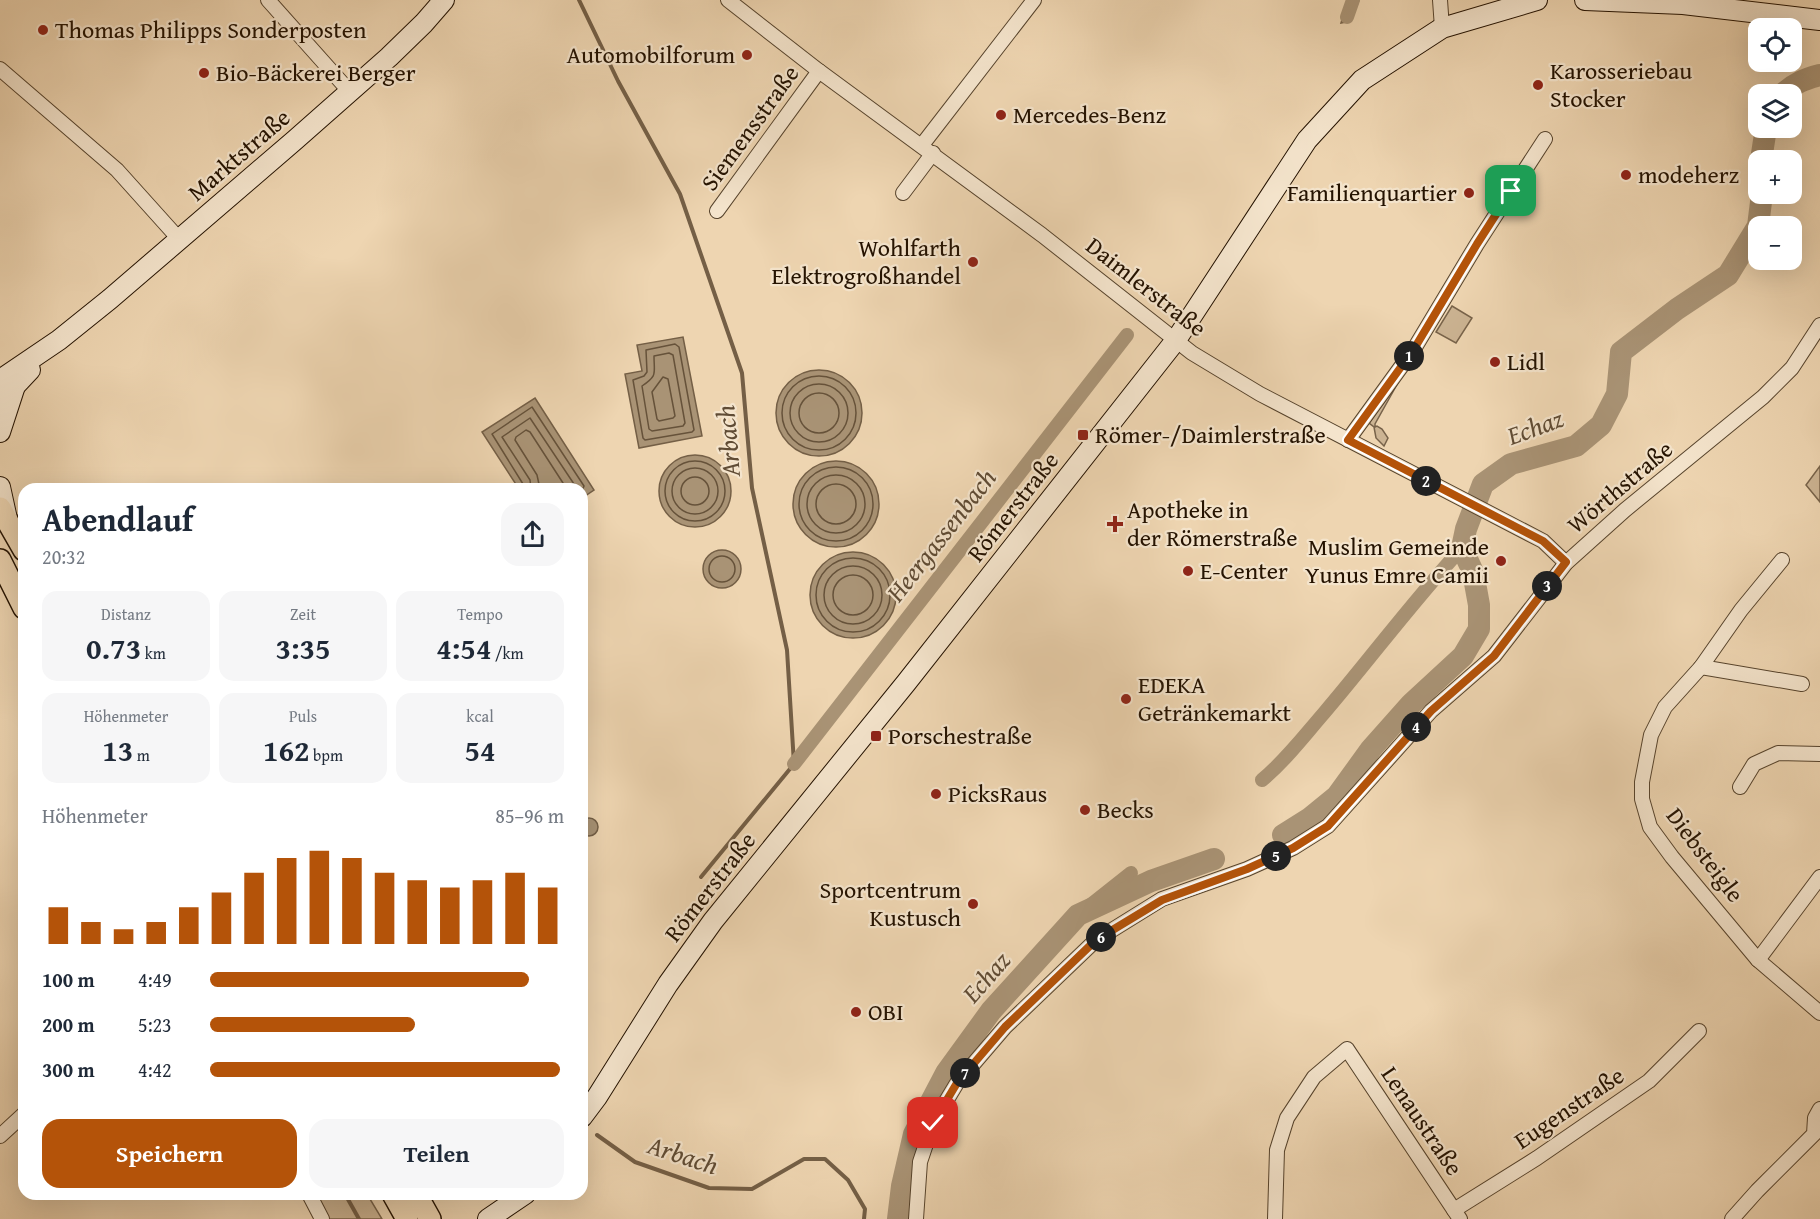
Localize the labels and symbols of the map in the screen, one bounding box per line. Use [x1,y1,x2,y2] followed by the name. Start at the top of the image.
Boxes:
[55,12,367,47] place label: Thomas Philipps Sonderposten
[36,23,50,37] marker: Thomas Philipps Sonderposten
[567,37,735,72] place label: Automobilforum
[740,48,754,62] marker: Automobilforum
[1550,53,1692,116] place label: Karosseriebau Stocker
[216,55,416,90] place label: Bio-Bäckerei Berger
[692,58,807,198] street label: Siemensstraße
[197,66,211,80] marker: Bio-Bäckerei Berger
[1531,78,1545,92] marker: Karosseriebau Stocker
[1013,97,1166,132] place label: Mercedes-Benz
[180,100,298,209] street label: Marktstraße
[994,108,1008,122] marker: Mercedes-Benz
[1638,157,1739,192] place label: modeherz
[1485,165,1536,216] pin
[1619,168,1633,182] marker: modeherz
[1287,175,1457,210] place label: Familienquartier
[1462,186,1476,200] marker: Familienquartier
[1079,228,1214,345] street label: Daimlerstraße
[772,230,962,293] place label: Wohlfarth Elektrogroßhandel
[966,255,980,269] marker: Wohlfarth Elektrogroßhandel
[1394,341,1424,371] pin: 1
[1507,344,1545,379] place label: Lidl
[1488,355,1502,369] marker: Lidl
[1500,398,1569,455] water label: Echaz
[705,403,750,480] water label: Arbach
[1095,417,1326,452] place label: Römer-/Daimlerstraße
[1076,428,1090,442] marker: Römer-/Daimlerstraße
[1559,432,1680,541] street label: Wörthstraße
[958,444,1067,569] street label: Römerstraße
[875,460,1005,610] water label: Heergassenbach
[1411,466,1441,496] pin: 2
[1127,492,1297,555] place label: Apotheke in der Römerstraße
[1108,517,1122,531] marker: Apotheke in der Römerstraße
[1305,529,1489,592] place label: Muslim Gemeinde Yunus Emre Camii
[1200,553,1288,588] place label: E-Center
[1494,554,1508,568] marker: Muslim Gemeinde Yunus Emre Camii
[1181,564,1195,578] marker: E-Center
[1532,571,1562,601] pin: 3
[1138,667,1292,730] place label: EDEKA Getränkemarkt
[1119,692,1133,706] marker: EDEKA Getränkemarkt
[1401,712,1431,742] pin: 4
[888,718,1032,753] place label: Porschestraße
[869,729,883,743] marker: Porschestraße
[948,776,1047,811] place label: PicksRaus
[929,787,943,801] marker: PicksRaus
[1097,792,1154,827] place label: Becks
[1658,800,1753,910] street label: Diebsteigle
[1078,803,1092,817] marker: Becks
[655,824,764,949] street label: Römerstraße
[1261,841,1291,871] pin: 5
[819,872,962,935] place label: Sportcentrum Kustusch
[966,897,980,911] marker: Sportcentrum Kustusch
[1086,922,1116,952] pin: 6
[951,942,1019,1012] water label: Echaz
[868,994,904,1029] place label: OBI
[849,1005,863,1019] marker: OBI
[950,1058,980,1088] pin: 7
[1507,1058,1631,1157] street label: Eugenstraße
[1373,1059,1472,1182] street label: Lenaustraße
[907,1097,958,1148] pin
[642,1125,723,1184] water label: Arbach

